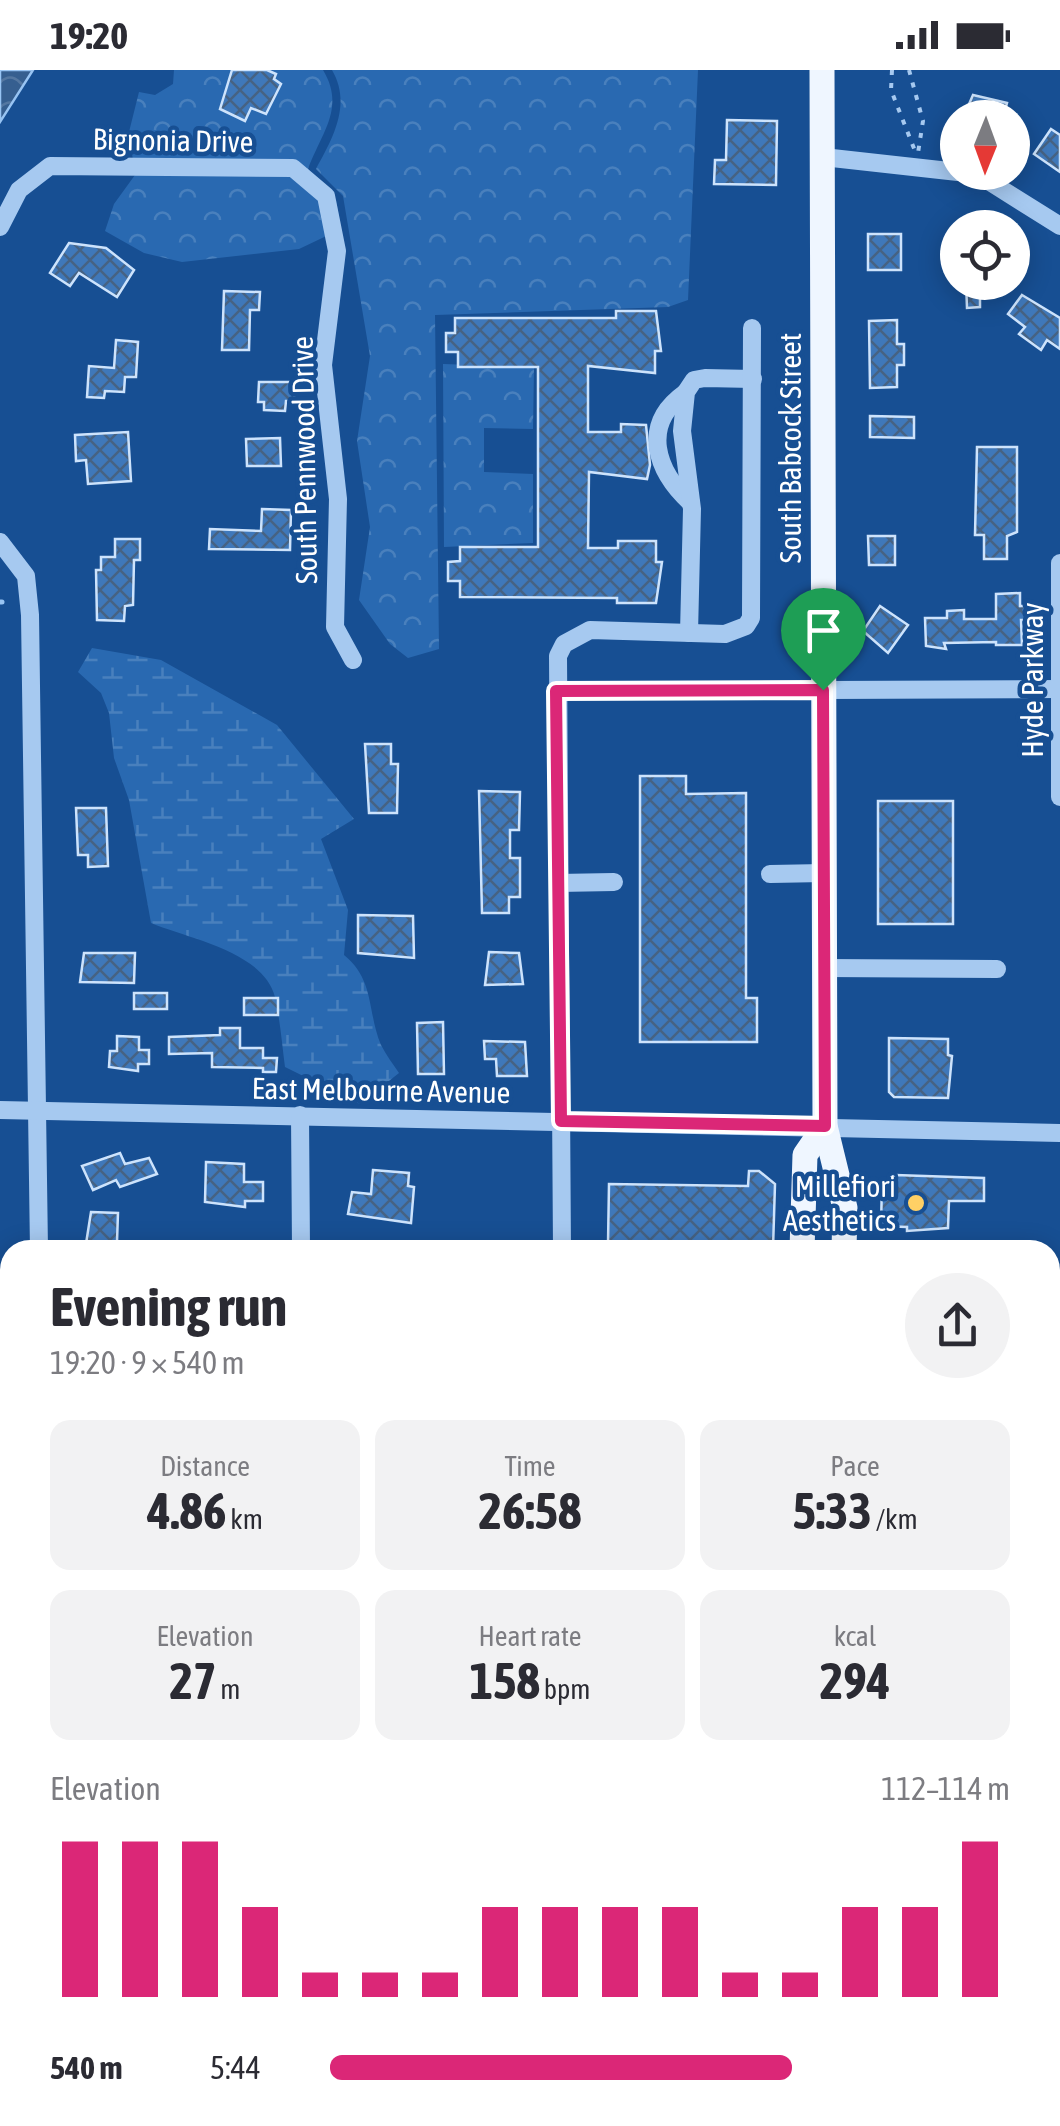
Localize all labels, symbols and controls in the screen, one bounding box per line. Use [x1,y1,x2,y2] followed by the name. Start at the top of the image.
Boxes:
[50,14,128,57] text: 19:20
[940,100,1030,190] north arrow
[940,100,1030,300] map controls
[93,122,253,158] street label: Bignonia Drive
[940,210,1030,300] button: locate
[773,333,807,563] street label: South Babcock Street
[285,336,323,584] street label: South Pennwood Drive
[781,588,866,691] pin
[1015,602,1049,758] street label: Hyde Parkway
[796,603,851,658] icon: arrive
[251,1071,511,1109] street label: East Melbourne Avenue
[783,1169,896,1237] place label: Millefiori Aesthetics
[905,1192,927,1214] marker: Millefiori Aesthetics
[905,1273,1010,1378] button: share
[50,1275,287,1338] text: Evening run
[50,1344,244,1381] text: 19:20 · 9 × 540 m
[160,1450,250,1482] text: Distance
[504,1450,556,1482] text: Time
[830,1450,880,1482] text: Pace
[147,1482,227,1540] text: 4.86
[479,1482,581,1540] text: 26:58
[792,1482,872,1540] text: 5:33
[227,1503,263,1535] text: km
[872,1503,918,1535] text: /km
[156,1620,254,1652] text: Elevation
[478,1620,582,1652] text: Heart rate
[834,1620,876,1652] text: kcal
[170,1652,217,1710] text: 27
[469,1652,540,1710] text: 158
[820,1652,890,1710] text: 294
[217,1673,241,1705] text: m
[540,1673,591,1705] text: bpm
[50,1770,161,1807] text: Elevation
[881,1770,1010,1807] text: 112–114 m
[50,2049,123,2086] text: 540 m
[210,2049,261,2086] text: 5:44

